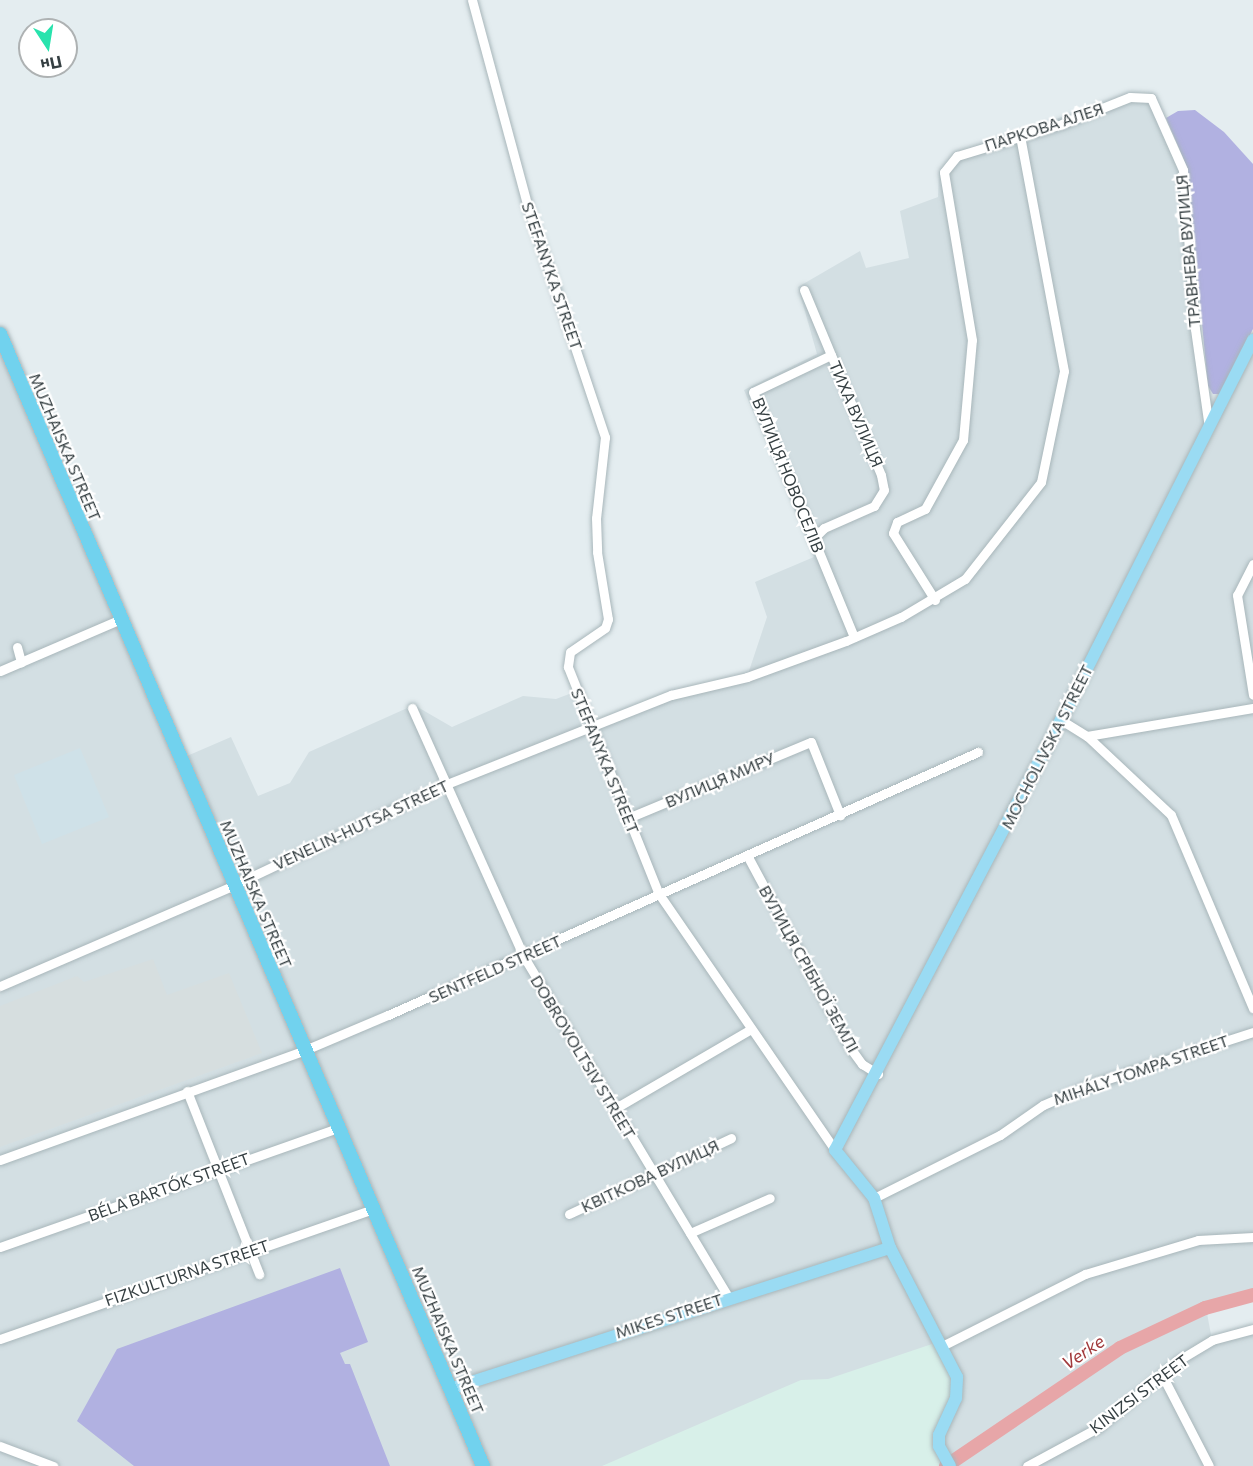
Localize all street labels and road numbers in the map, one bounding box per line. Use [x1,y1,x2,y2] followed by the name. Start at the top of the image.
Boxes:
[982,99,1106,155] street label: ПАРКОВА АЛЕЯ
[1172,174,1204,328] street label: ТРАВНЕВА ВУЛИЦЯ
[518,199,586,353] street label: STEFANYKA STREET
[825,358,887,470] street label: ТИХА ВУЛИЦЯ
[25,370,105,524] street label: MUZHAISKA STREET
[748,395,828,555] street label: ВУЛИЦЯ НОВОСЕЛІВ
[997,662,1097,832] street label: MOCHOLIVSKA STREET
[567,685,643,837] street label: STEFANYKA STREET
[662,748,778,812] street label: ВУЛИЦЯ МИРУ
[270,776,452,874] street label: VENELIN-HUTSA STREET
[216,817,296,971] street label: MUZHAISKA STREET
[755,882,863,1056] street label: ВУЛИЦЯ СРІБНОЇ ЗЕМЛІ
[426,931,564,1007] street label: SENTFELD STREET
[527,972,639,1142] street label: DOBROVOLTSIV STREET
[1051,1031,1231,1109] street label: MIHÁLY TOMPA STREET
[578,1136,722,1216] street label: КВІТКОВА ВУЛИЦЯ
[85,1149,253,1225] street label: BÉLA BARTÓK STREET
[102,1236,272,1310] street label: FIZKULTURNA STREET
[408,1263,488,1417] street label: MUZHAISKA STREET
[613,1290,725,1342] street label: MIKES STREET
[1086,1351,1192,1437] street label: KINIZSI STREET

